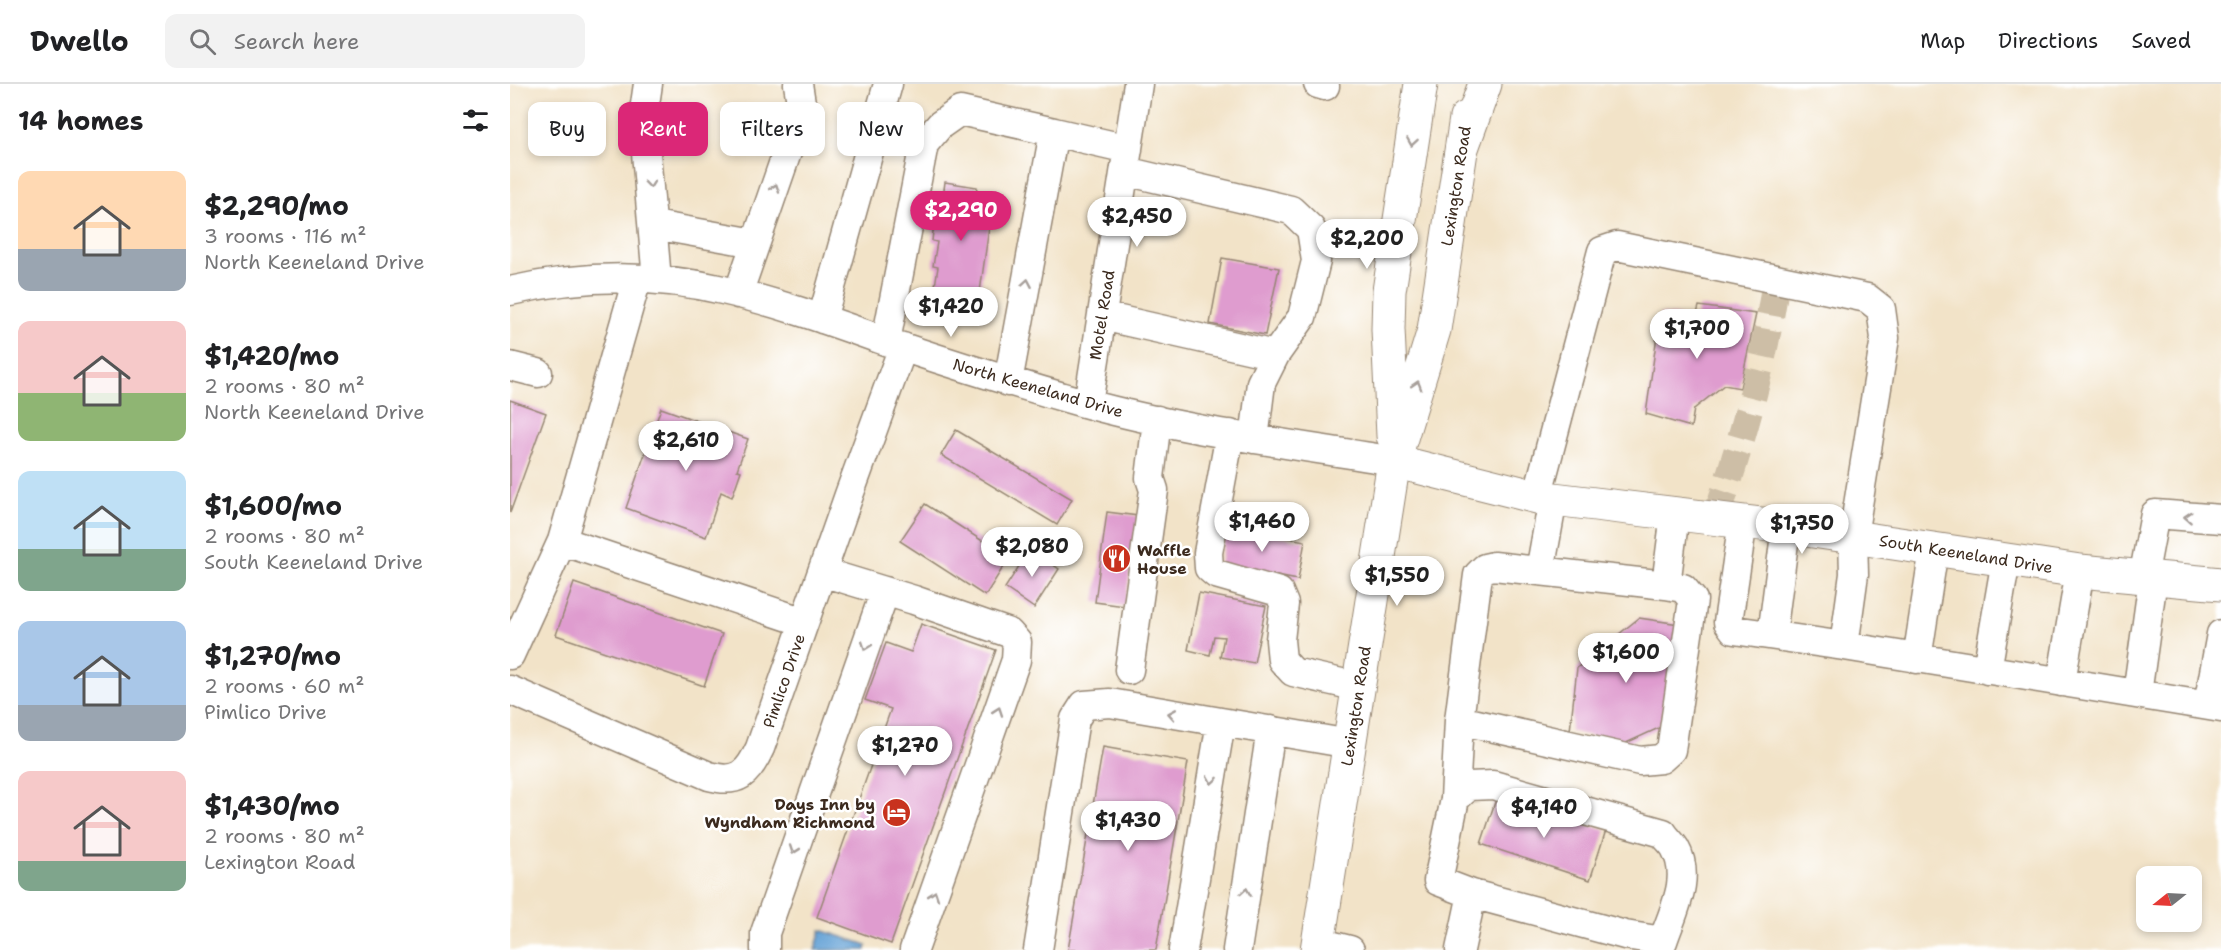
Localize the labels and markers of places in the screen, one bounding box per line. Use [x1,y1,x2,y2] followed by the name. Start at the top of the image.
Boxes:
[912,191,1010,242] pin: $2,290
[1088,197,1186,248] pin: $2,450
[1318,219,1416,270] pin: $2,200
[902,287,1000,338] pin: $1,420
[1648,309,1746,360] pin: $1,700
[637,421,735,472] pin: $2,610
[1213,502,1311,553] pin: $1,460
[1753,504,1851,555] pin: $1,750
[983,527,1081,578] pin: $2,080
[1137,540,1192,579] place label: Waffle House
[1100,543,1132,575] restaurant icon: Waffle House
[1348,556,1446,607] pin: $1,550
[1577,633,1675,684] pin: $1,600
[856,726,954,777] pin: $1,270
[1495,788,1593,839] pin: $4,140
[704,794,875,833] place label: Days Inn by Wyndham Richmond
[880,797,912,829] hotel icon: Days Inn by Wyndham Richmond
[1079,801,1177,852] pin: $1,430

